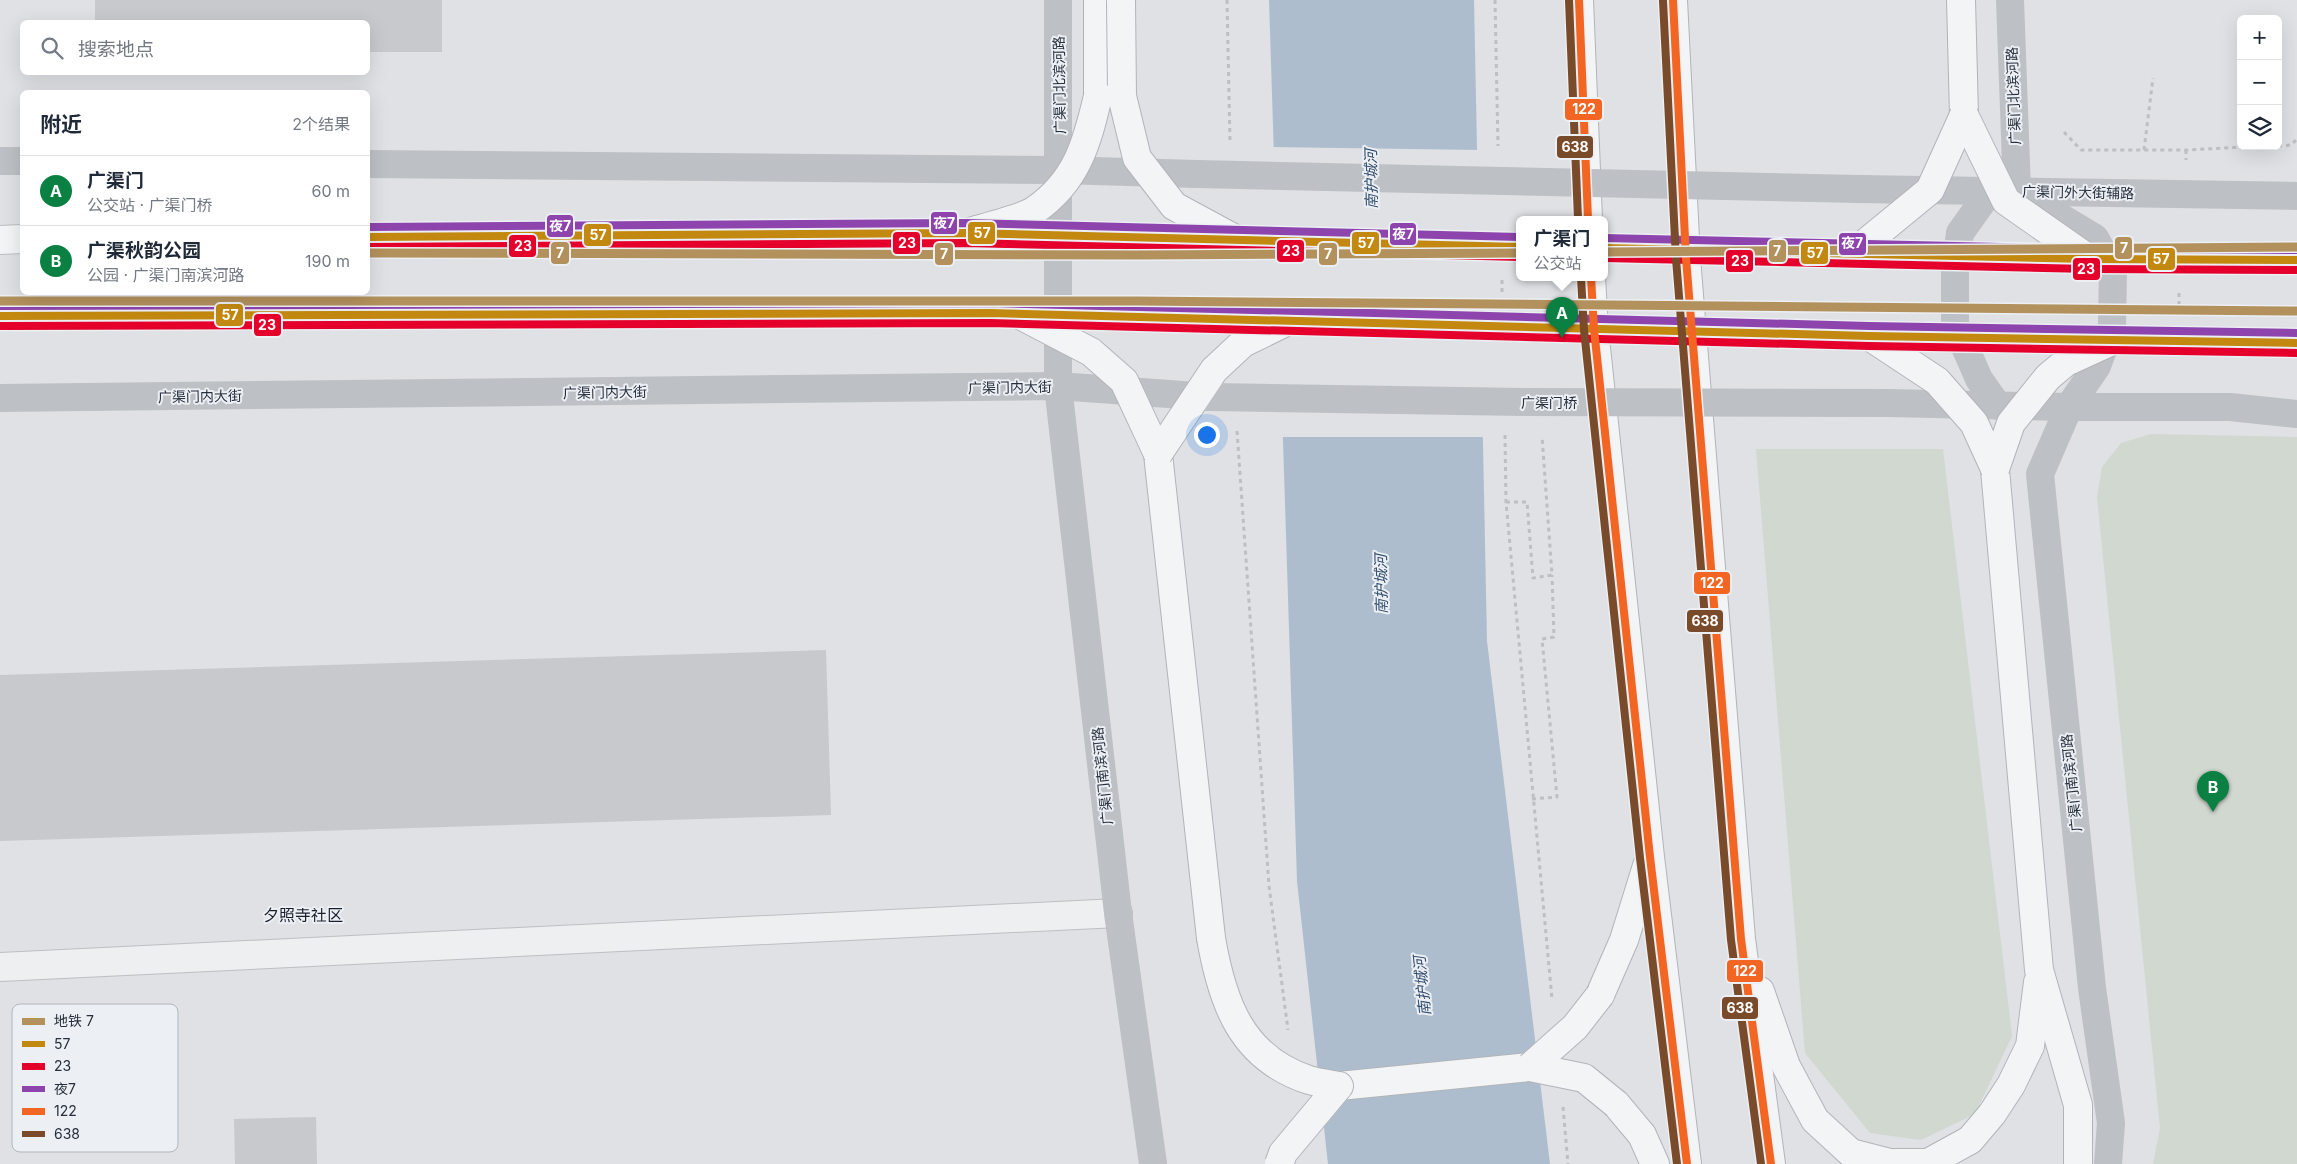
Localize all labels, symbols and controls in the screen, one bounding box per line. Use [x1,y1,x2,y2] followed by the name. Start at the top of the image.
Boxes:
[2237,15,2282,150] map controls
[2237,15,2282,60] button: +
[20,20,370,75] search box
[38,34,66,62] icon: search
[1050,36,1068,134] street label: 广渠门北滨河路
[78,38,154,61] text: 搜索地点
[2003,47,2023,145] street label: 广渠门北滨河路
[2237,60,2282,105] button: −
[1564,98,1603,121] line badge: 122
[1572,100,1596,117] text: 122
[2237,105,2282,150] button: layers
[40,112,82,137] text: 附近
[292,114,350,134] text: 2个结果
[1556,135,1594,159] line badge: 638
[1561,138,1589,155] text: 638
[1361,146,1381,209] water label: 南护城河
[87,169,144,192] text: 广渠门
[50,181,62,201] text: A
[311,181,350,201] text: 60 m
[2022,183,2134,201] street label: 广渠门外大街辅路
[87,195,213,215] text: 公交站 · 广渠门桥
[930,211,958,235] line badge: 夜7
[546,214,574,238] line badge: 夜7
[933,214,955,231] text: 夜7
[1516,216,1608,281] popup
[549,217,571,234] text: 夜7
[967,221,996,245] line badge: 57
[1389,222,1417,246] line badge: 夜7
[583,223,612,247] line badge: 57
[973,224,991,241] text: 57
[1392,225,1414,242] text: 夜7
[589,226,607,243] text: 57
[1533,227,1591,250] text: 广渠门
[892,231,921,255] line badge: 23
[1351,231,1380,255] line badge: 57
[1838,232,1867,256] line badge: 夜7
[508,234,537,258] line badge: 23
[898,234,916,251] text: 23
[1357,234,1375,251] text: 57
[1841,234,1863,251] text: 夜7
[2114,236,2133,260] line badge: 7
[514,237,532,254] text: 23
[87,239,201,262] text: 广渠秋韵公园
[1276,239,1305,263] line badge: 23
[1768,239,1787,263] line badge: 7
[2120,239,2128,256] text: 7
[550,241,570,265] line badge: 7
[1800,241,1829,265] line badge: 57
[934,242,954,266] line badge: 7
[1282,242,1300,259] text: 23
[1318,242,1338,266] line badge: 7
[1773,242,1781,259] text: 7
[556,244,564,261] text: 7
[1806,244,1824,261] text: 57
[940,245,948,262] text: 7
[1324,245,1332,262] text: 7
[2147,247,2176,271] line badge: 57
[1725,249,1754,273] line badge: 23
[2152,250,2170,267] text: 57
[51,251,61,271] text: B
[305,251,350,271] text: 190 m
[1731,252,1749,269] text: 23
[1533,253,1582,273] text: 公交站
[2072,257,2101,281] line badge: 23
[2077,260,2095,277] text: 23
[87,265,245,285] text: 公园 · 广渠门南滨河路
[1546,297,1578,338] pin: A
[215,303,244,327] line badge: 57
[221,306,239,323] text: 57
[253,313,282,337] line badge: 23
[258,316,276,333] text: 23
[968,378,1052,396] street label: 广渠门内大街
[563,383,647,401] street label: 广渠门内大街
[158,387,242,405] street label: 广渠门内大街
[1521,394,1577,411] street label: 广渠门桥
[1194,422,1220,448] your location
[1371,551,1391,614] water label: 南护城河
[1693,571,1731,595] line badge: 122
[1700,574,1724,591] text: 122
[1686,609,1724,633] line badge: 638
[1691,612,1719,629] text: 638
[1088,726,1116,826] street label: 广渠门南滨河路
[2057,733,2085,833] street label: 广渠门南滨河路
[2197,771,2229,812] pin: B
[263,905,343,925] district label: 夕照寺社区
[1409,952,1435,1017] water label: 南护城河
[1726,959,1764,983] line badge: 122
[1733,962,1757,979] text: 122
[1721,996,1759,1020] line badge: 638
[1726,999,1754,1016] text: 638
[12,1004,178,1152] legend
[54,1012,94,1029] text: 地铁 7
[54,1035,71,1052] text: 57
[54,1057,71,1074] text: 23
[54,1080,76,1097] text: 夜7
[54,1102,77,1119] text: 122
[54,1125,80,1142] text: 638

